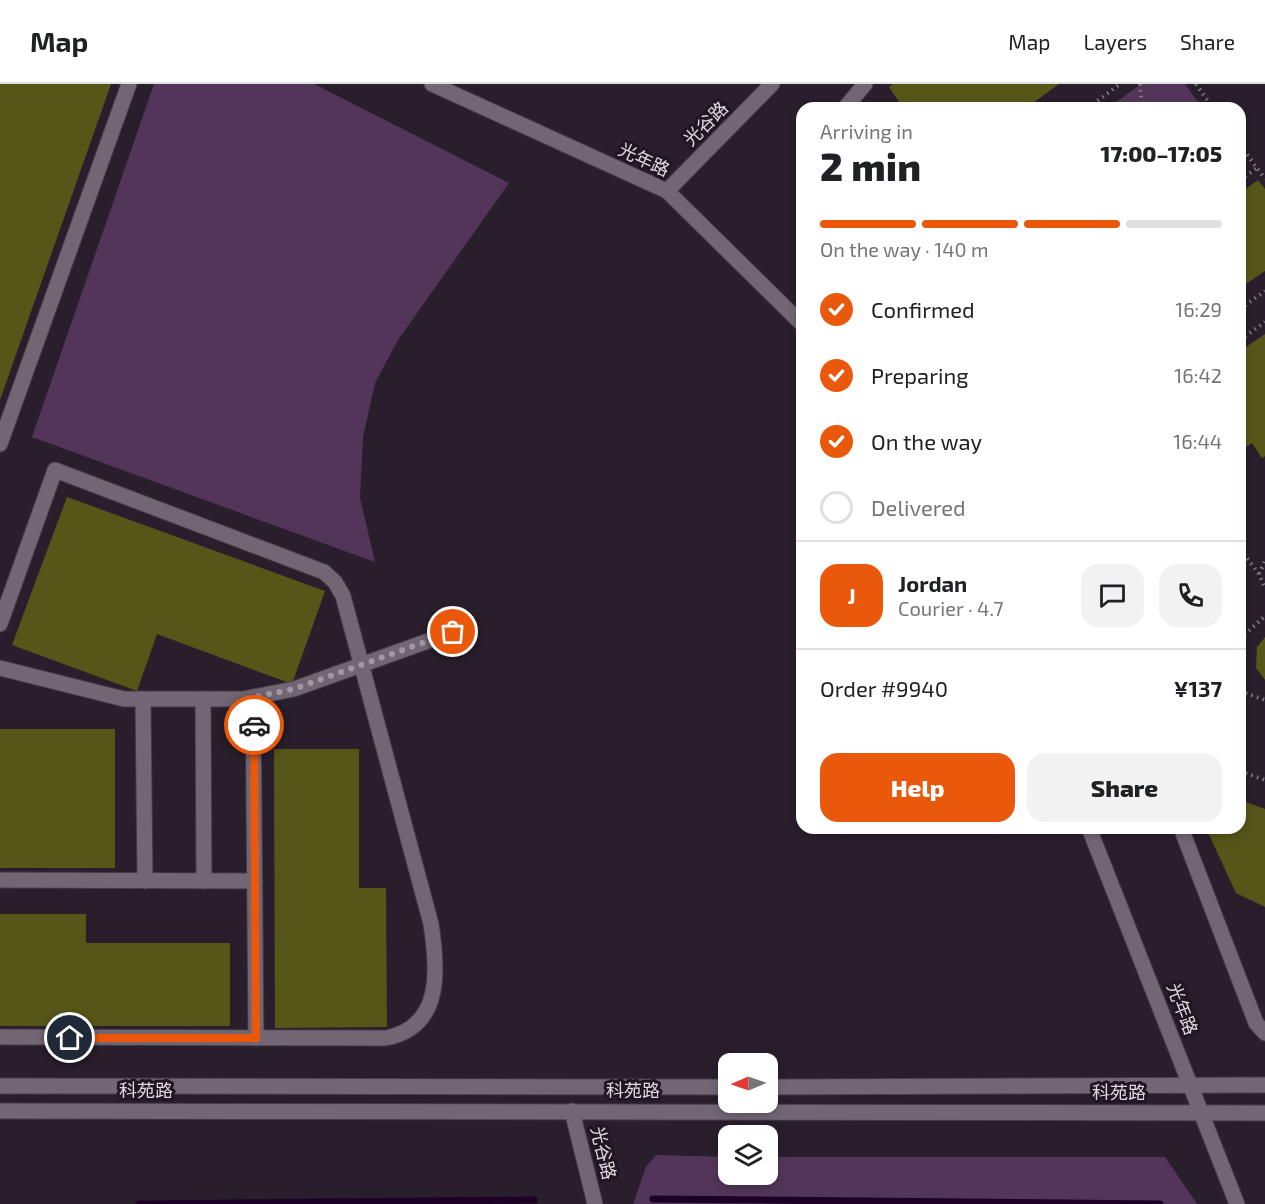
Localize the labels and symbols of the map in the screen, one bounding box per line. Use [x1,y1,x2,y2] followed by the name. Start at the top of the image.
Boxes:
[678,96,732,150] street label: 光谷路
[615,138,674,180] street label: 光年路
[427,606,478,657] pin
[224,695,284,755] courier
[1163,979,1203,1038] street label: 光年路
[44,1012,95,1063] pin
[718,1053,778,1113] north arrow
[119,1079,173,1101] street label: 科苑路
[606,1079,660,1101] street label: 科苑路
[1092,1081,1146,1103] street label: 科苑路
[587,1124,621,1182] street label: 光谷路

